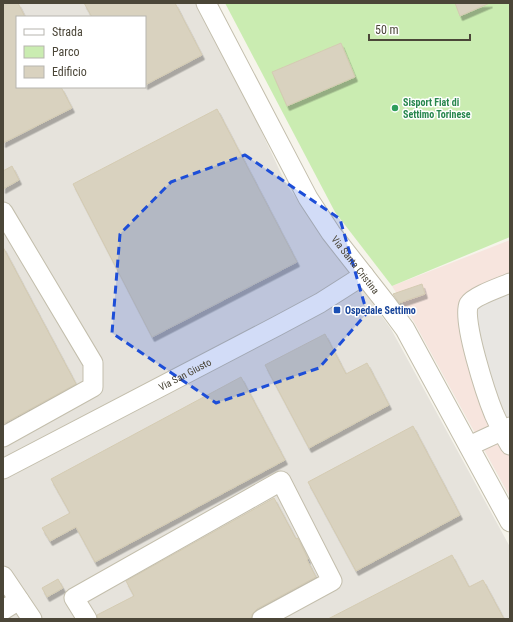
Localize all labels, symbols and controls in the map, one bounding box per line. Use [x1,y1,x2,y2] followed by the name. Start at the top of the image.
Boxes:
[16,16,146,88] legend
[369,16,470,42] scale bar
[375,23,399,37] text: 50 m
[52,25,83,39] text: Strada
[52,45,79,59] text: Parco
[52,65,87,79] text: Edificio
[403,97,471,120] place label: Sisport Fiat di Settimo Torinese
[390,103,400,113] marker: Sisport Fiat di Settimo Torinese
[330,233,382,296] street label: Via Santa Cristina
[332,305,342,315] marker: Ospedale Settimo
[345,305,416,316] place label: Ospedale Settimo
[157,356,213,392] street label: Via San Giusto

